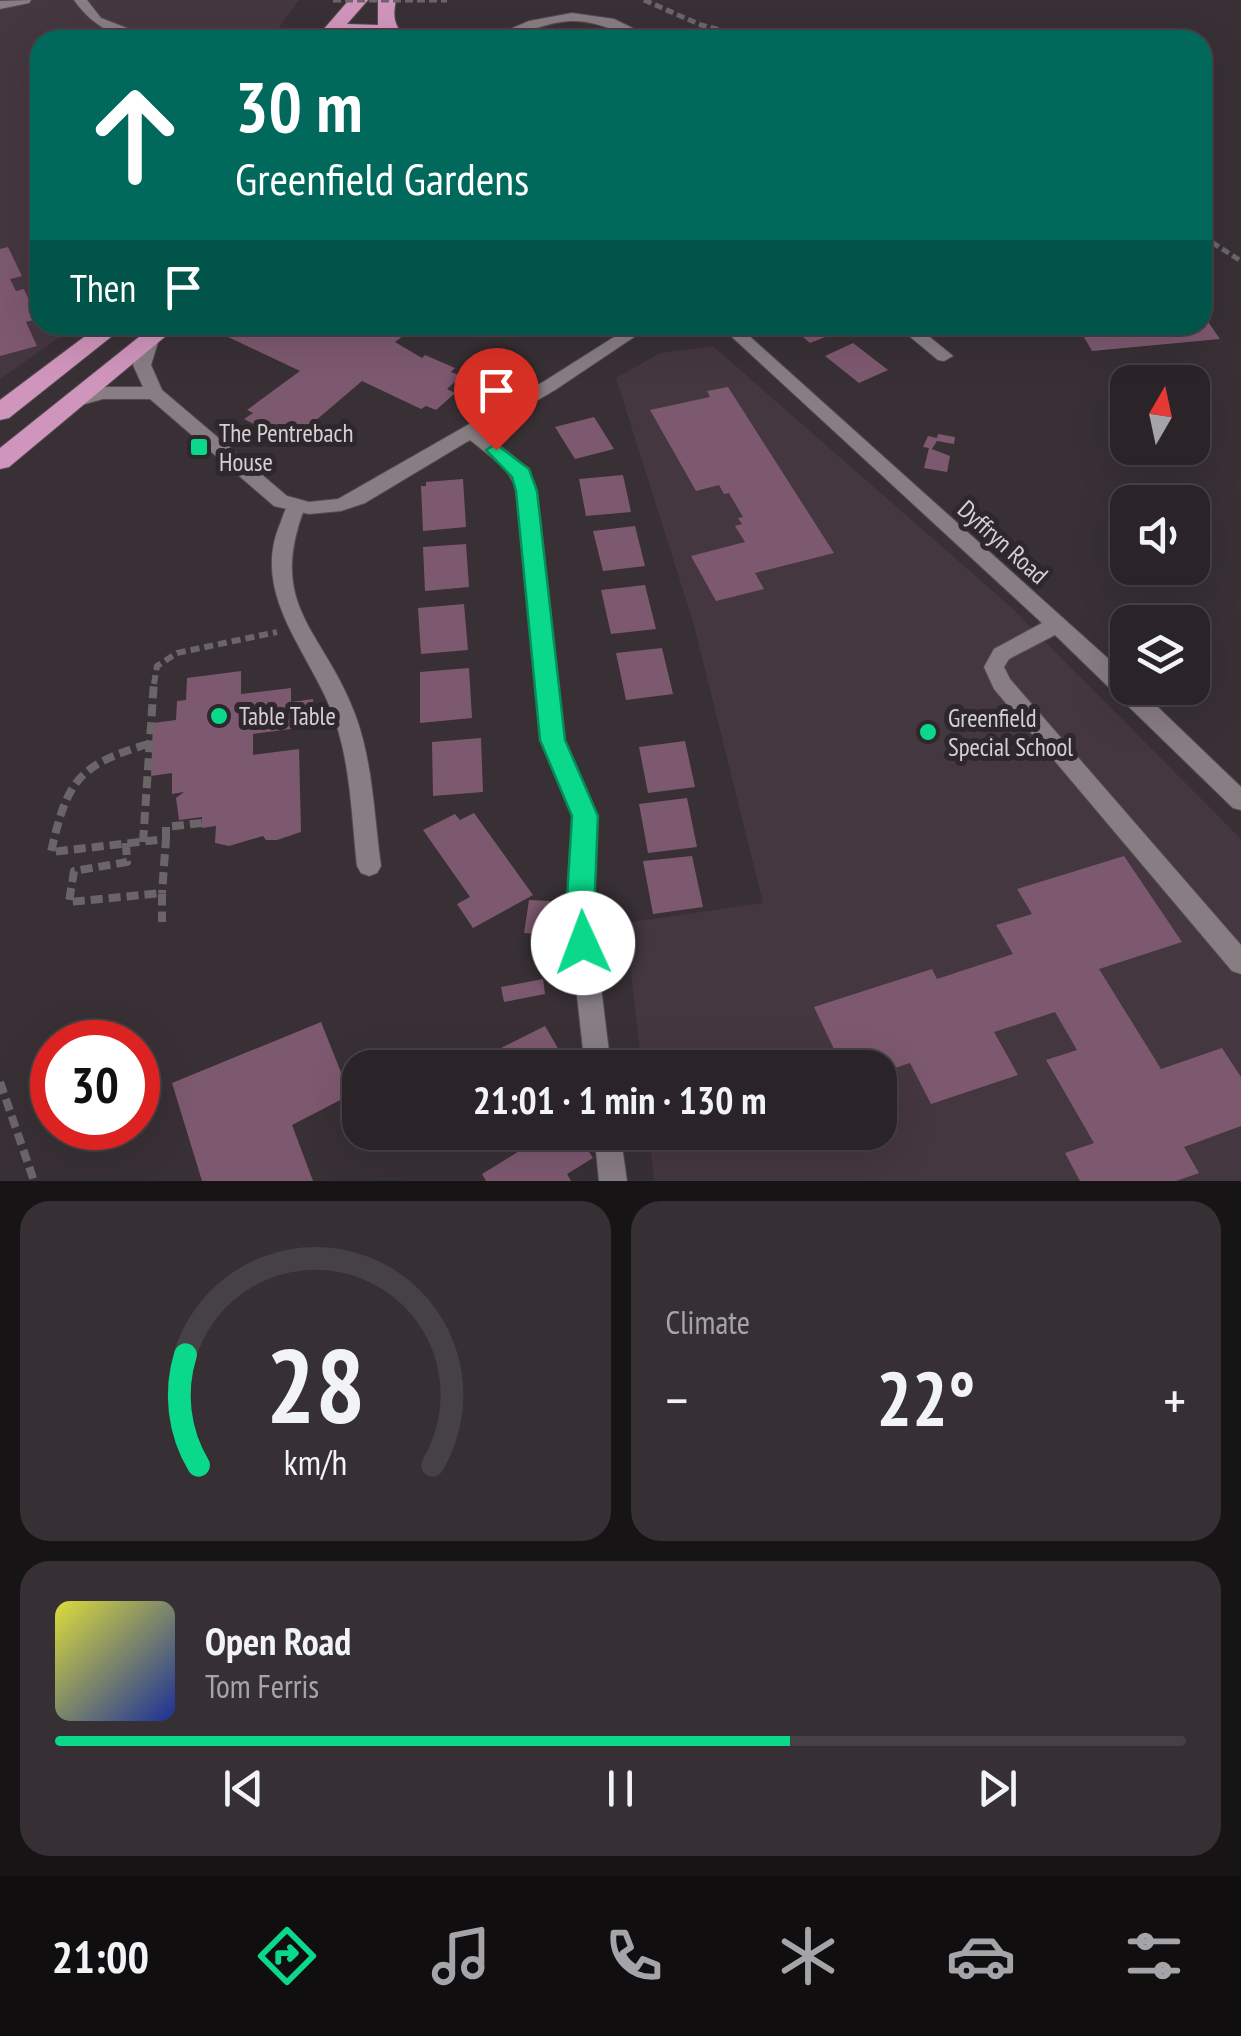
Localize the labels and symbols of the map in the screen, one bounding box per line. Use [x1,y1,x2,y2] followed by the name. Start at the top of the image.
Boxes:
[454,348,539,451] pin
[1110,365,1210,465] north arrow
[219,417,353,478] place label: The Pentrebach House
[188,436,210,458] marker: The Pentrebach House
[951,493,1055,591] street label: Dyffryn Road
[239,700,336,732] place label: Table Table
[948,702,1073,763] place label: Greenfield Special School
[208,705,230,727] marker: Table Table
[917,721,939,743] marker: Greenfield Special School
[531,891,635,995] position arrow
[30,1020,160,1150] speed limit sign: 30

